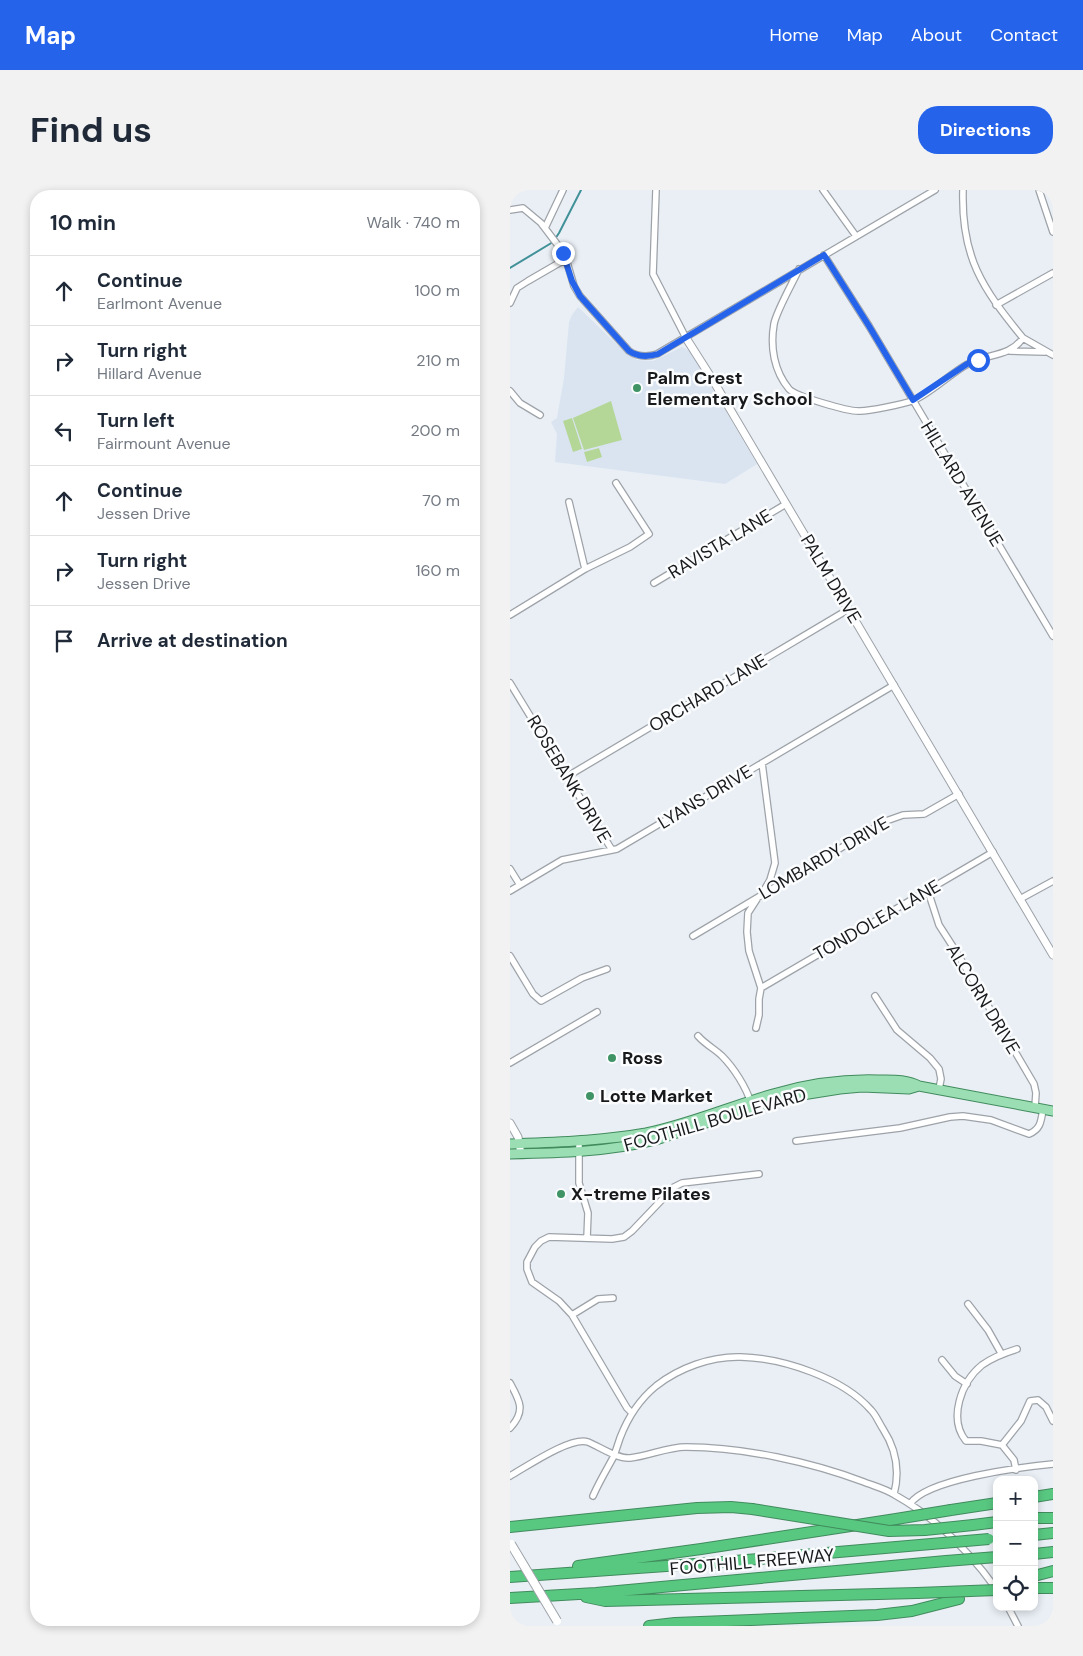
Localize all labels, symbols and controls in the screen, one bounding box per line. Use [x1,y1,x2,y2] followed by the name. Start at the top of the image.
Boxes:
[25,20,76,51] text: Map
[769,23,819,47] text: Home
[847,23,883,47] text: Map
[911,23,962,47] text: About
[990,23,1058,47] text: Contact
[918,106,1053,154] button: Directions
[30,107,152,153] text: Find us
[50,209,116,237] text: 10 min
[367,212,460,233] text: Walk · 740 m
[552,242,575,265] route end
[97,268,183,293] text: Continue
[50,277,78,305] icon: ahead
[415,280,460,301] text: 100 m
[97,293,222,314] text: Earlmont Avenue
[97,338,187,363] text: Turn right
[50,347,78,375] icon: right
[967,349,990,372] route start
[416,350,460,371] text: 210 m
[97,363,202,384] text: Hillard Avenue
[647,366,813,411] place label: Palm Crest Elementary School
[631,382,643,394] marker: Palm Crest Elementary School
[97,408,175,433] text: Turn left
[50,417,78,445] icon: left
[915,417,1009,551] street label: HILLARD AVENUE
[411,420,460,441] text: 200 m
[97,433,230,454] text: Fairmount Avenue
[97,478,183,503] text: Continue
[50,487,78,515] icon: ahead
[422,490,460,511] text: 70 m
[97,503,191,524] text: Jessen Drive
[664,504,776,584] street label: RAVISTA LANE
[795,530,867,628] street label: PALM DRIVE
[97,548,187,573] text: Turn right
[50,557,78,585] icon: right
[416,560,460,581] text: 160 m
[97,573,191,594] text: Jessen Drive
[50,627,78,655] icon: arrive
[97,628,288,653] text: Arrive at destination
[645,648,771,738] street label: ORCHARD LANE
[521,711,617,847] street label: ROSEBANK DRIVE
[653,759,757,835] street label: LYANS DRIVE
[754,811,894,905] street label: LOMBARDY DRIVE
[809,874,945,966] street label: TONDOLEA LANE
[941,939,1025,1059] street label: ALCORN DRIVE
[622,1046,663,1070] place label: Ross
[606,1052,618,1064] marker: Ross
[621,1082,809,1158] street label: FOOTHILL BOULEVARD
[600,1084,713,1108] place label: Lotte Market
[584,1090,596,1102] marker: Lotte Market
[571,1182,711,1206] place label: X-treme Pilates
[555,1188,567,1200] marker: X-treme Pilates
[993,1476,1038,1611] map controls
[993,1476,1038,1521] button: +
[993,1521,1038,1566] button: −
[669,1543,836,1581] street label: FOOTHILL FREEWAY
[993,1566,1038,1611] button: locate

